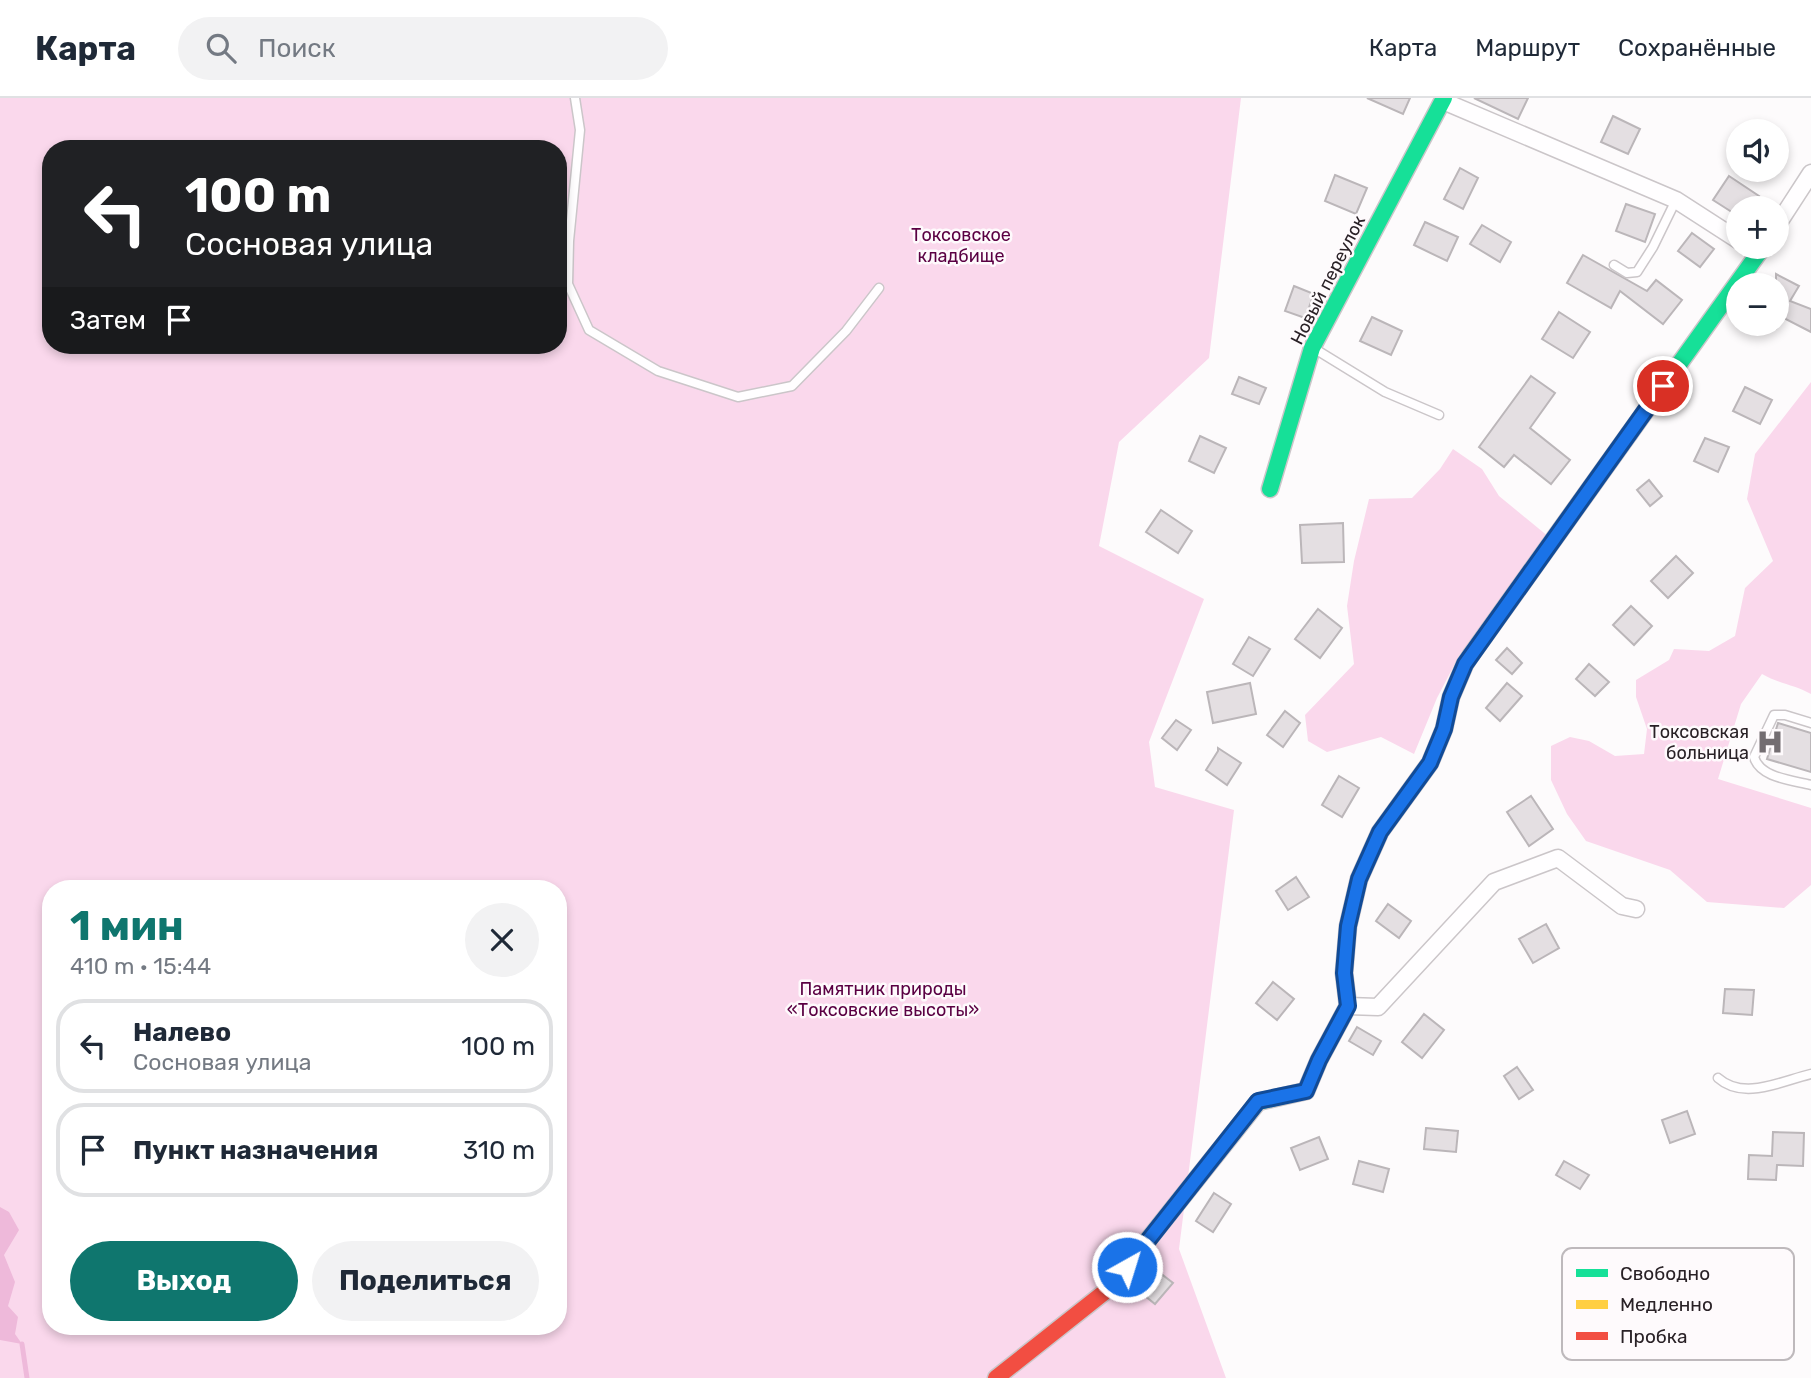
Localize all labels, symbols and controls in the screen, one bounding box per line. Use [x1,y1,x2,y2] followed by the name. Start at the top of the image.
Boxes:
[178,17,668,80] search box
[35,29,136,68] text: Карта
[202,29,240,67] icon: search
[258,33,336,64] text: Поиск
[1369,34,1437,62] text: Карта
[1475,34,1580,62] text: Маршрут
[1618,34,1776,62] text: Сохранённые
[1726,119,1789,336] map controls
[1726,119,1789,182] button: sound
[185,166,331,224] text: 100 m
[70,168,161,259] icon: left
[1726,196,1789,259] button: +
[1286,211,1370,348] street label: Новый переулок
[911,224,1011,267] park label: Токсовское кладбище
[185,225,433,263] text: Сосновая улица
[1726,273,1789,336] button: −
[160,301,198,339] icon: arrive
[70,305,146,336] text: Затем
[1633,356,1693,416] pin
[1644,367,1682,405] icon: arrive
[1649,721,1749,764] place label: Токсовская больница
[1755,727,1785,757] hospital icon: Токсовская больница
[70,901,184,951] text: 1 мин
[465,903,539,977] button: close
[70,952,211,980] text: 410 m · 15:44
[787,978,979,1021] park label: Памятник природы «Токсовские высоты»
[133,1017,231,1048] text: Налево
[74,1027,112,1065] icon: left
[461,1031,535,1062] text: 100 m
[133,1048,311,1076] text: Сосновая улица
[74,1131,112,1169] icon: arrive
[133,1135,378,1166] text: Пункт назначения
[463,1135,535,1166] text: 310 m
[1090,1230,1164,1304] position arrow
[70,1241,298,1321] button: Выход
[312,1241,539,1321] button: Поделиться
[1562,1248,1794,1360] legend
[1620,1262,1710,1285] text: Свободно
[1620,1293,1713,1316] text: Медленно
[1620,1325,1688,1348] text: Пробка

